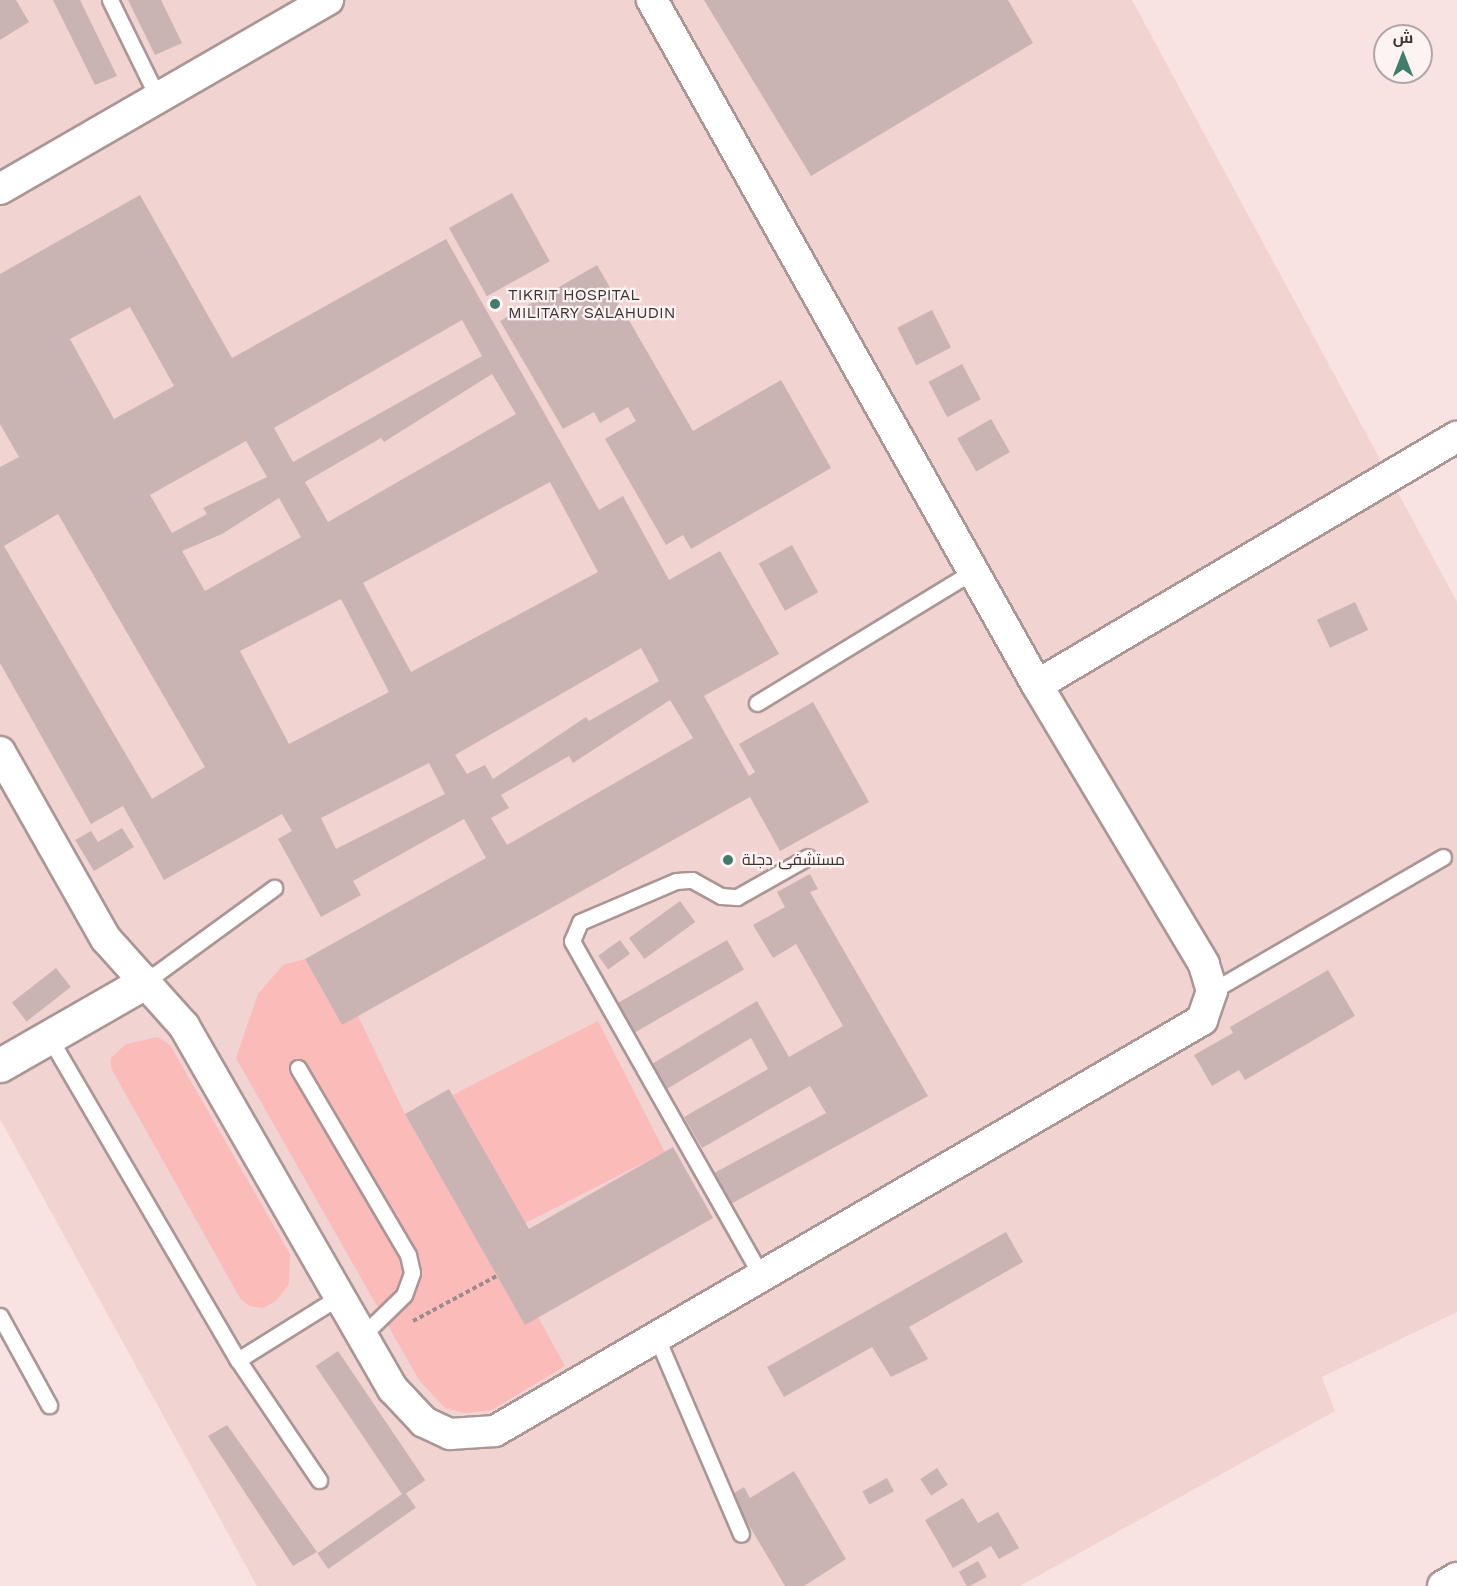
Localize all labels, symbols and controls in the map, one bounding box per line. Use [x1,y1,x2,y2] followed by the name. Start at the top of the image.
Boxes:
[1373,24,1433,84] north arrow
[1393,28,1413,47] text: ش
[508,285,676,323] place label: TIKRIT HOSPITAL MILITARY SALAHUDIN
[486,295,504,313] marker: TIKRIT HOSPITAL MILITARY SALAHUDIN
[742,850,845,870] place label: مستشفى دجلة
[719,851,737,869] marker: مستشفى دجلة

